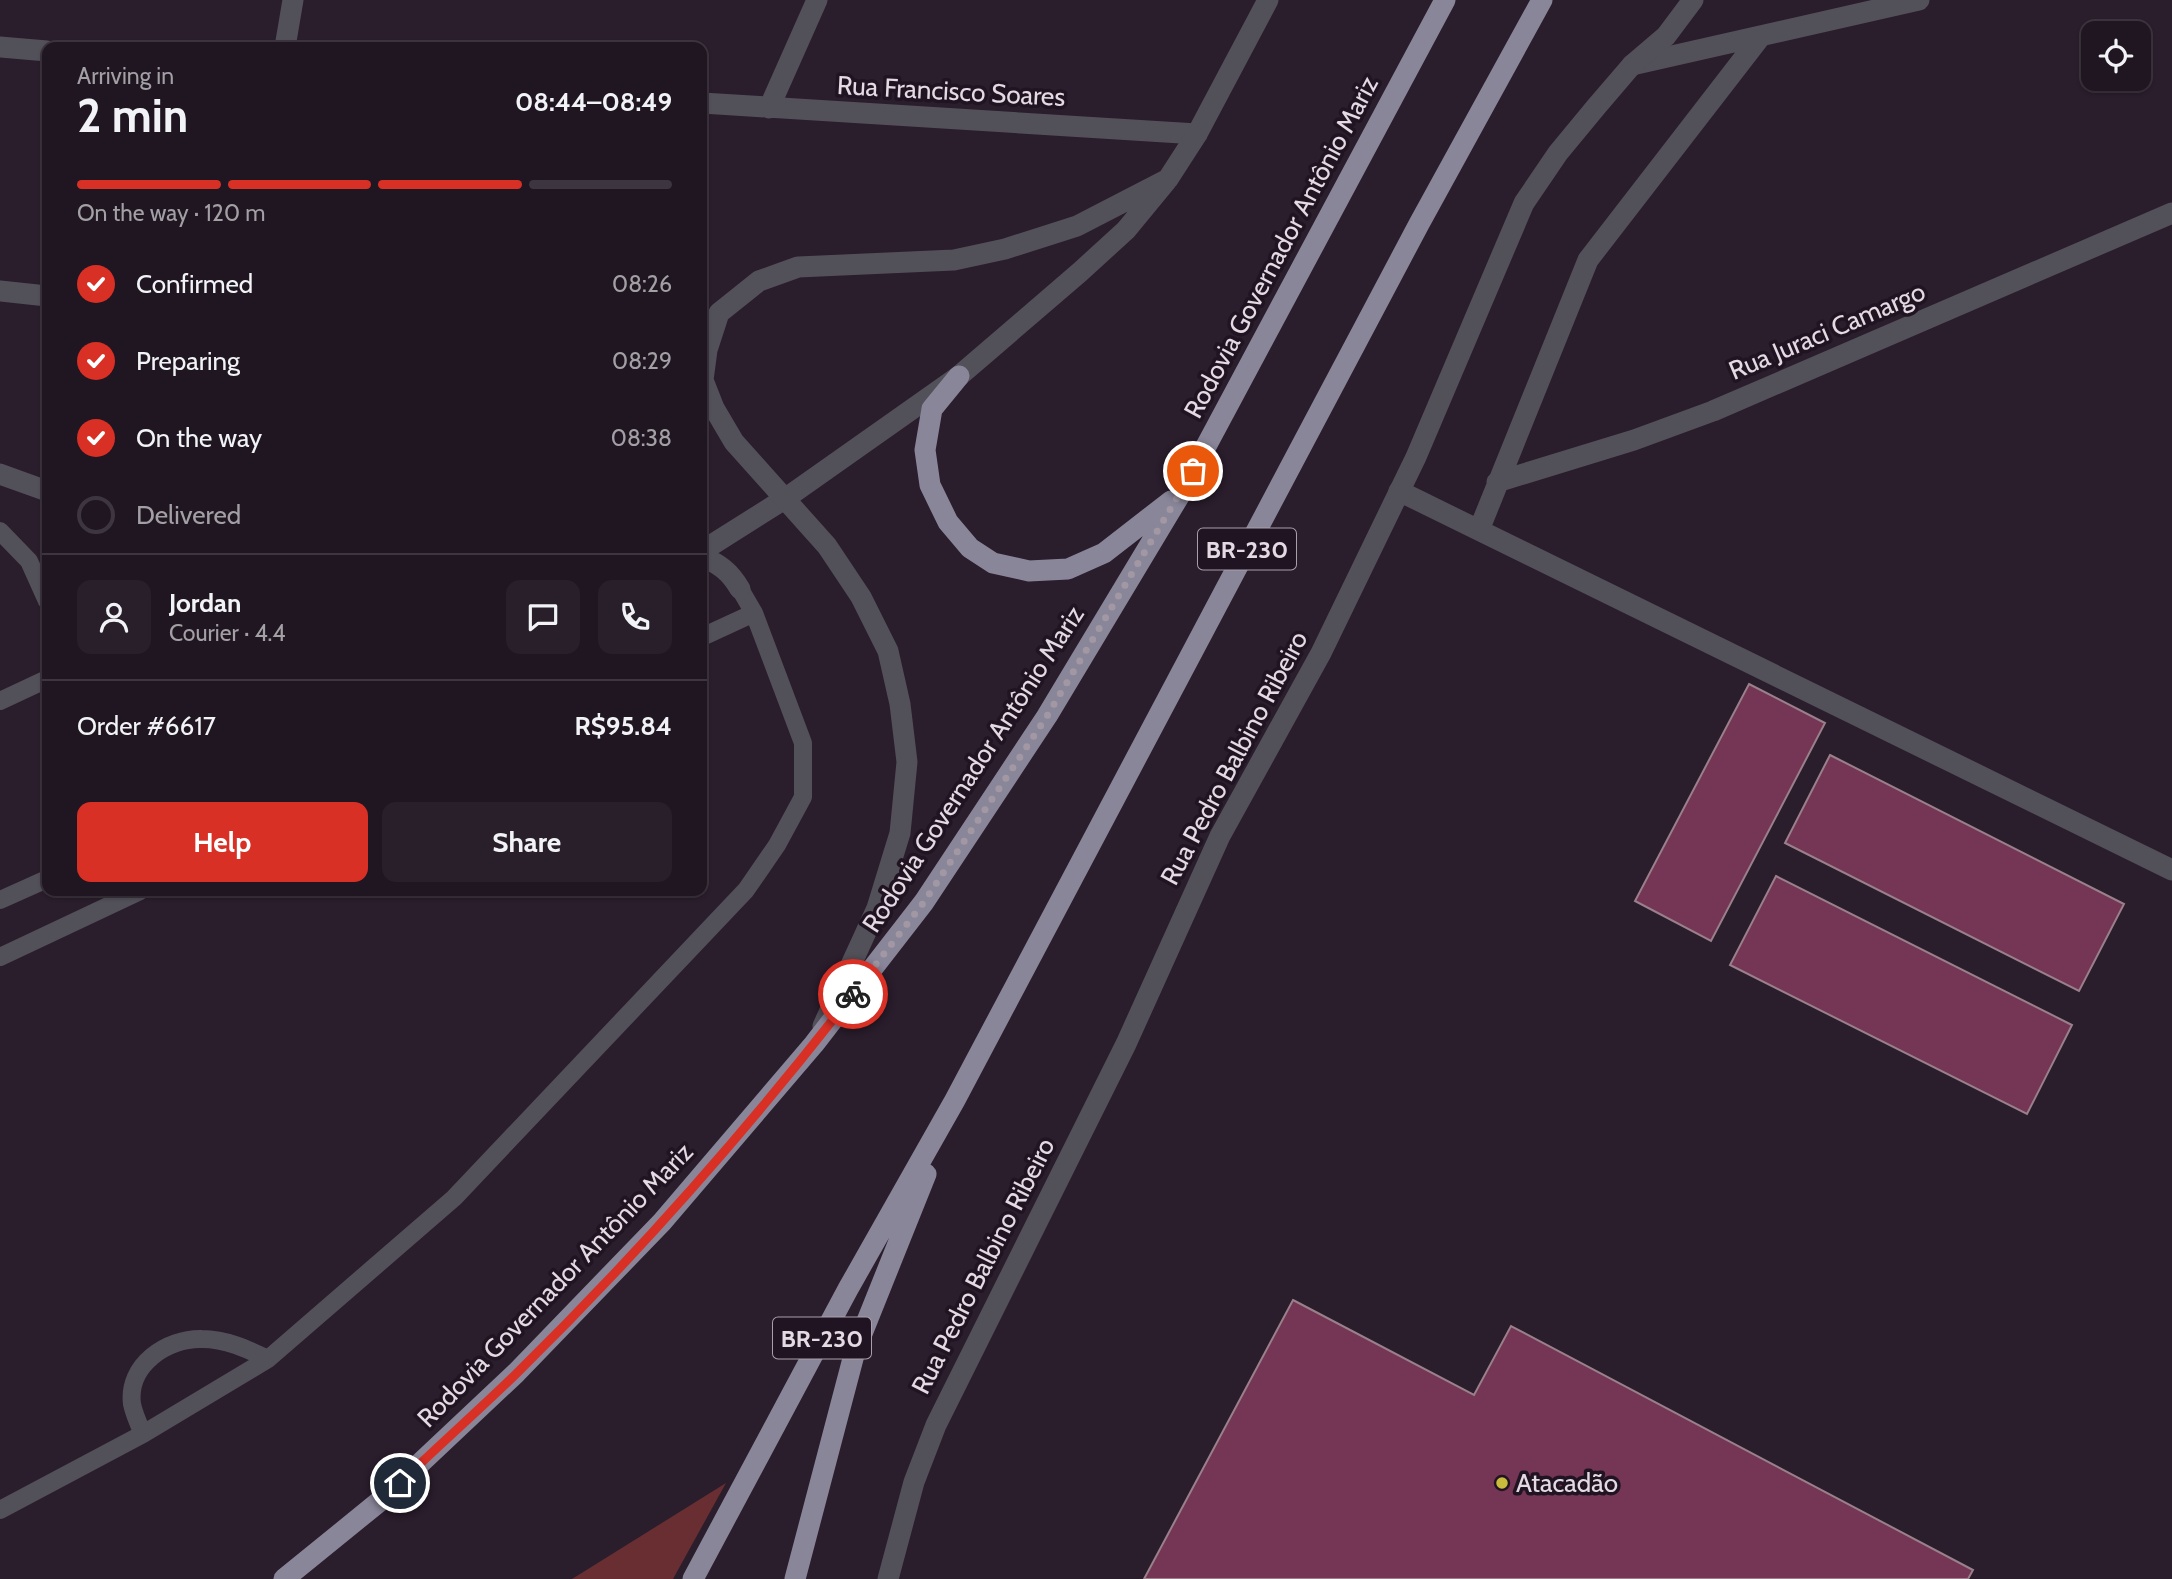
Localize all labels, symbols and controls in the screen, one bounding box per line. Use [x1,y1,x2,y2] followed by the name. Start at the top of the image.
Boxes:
[2081,21,2151,91] map controls
[2081,21,2151,91] button: locate
[77,62,174,90] text: Arriving in
[836,69,1066,113] street label: Rua Francisco Soares
[1177,70,1385,424] street label: Rodovia Governador Antônio Mariz
[515,86,672,118] text: 08:44–08:49
[77,88,188,144] text: 2 min
[77,199,265,227] text: On the way · 120 m
[77,265,115,303] icon: check
[136,268,253,300] text: Confirmed
[612,270,672,298] text: 08:26
[1724,275,1930,387] street label: Rua Juraci Camargo
[77,342,115,380] icon: check
[136,345,240,377] text: Preparing
[612,347,672,375] text: 08:29
[77,419,115,457] icon: check
[136,422,262,454] text: On the way
[611,424,672,452] text: 08:38
[1163,441,1223,501] pin
[1174,452,1212,490] icon: bag
[136,499,241,531] text: Delivered
[1198,528,1296,570] road number: BR-230
[77,580,151,654] button: person
[506,580,580,654] button: chat
[598,580,672,654] button: phone
[169,587,241,619] text: Jordan
[855,600,1091,938] street label: Rodovia Governador Antônio Mariz
[169,619,286,647] text: Courier · 4.4
[1153,626,1315,890] street label: Rua Pedro Balbino Ribeiro
[77,710,216,742] text: Order #6617
[574,710,672,742] text: R$95.84
[77,802,368,882] button: Help
[382,802,672,882] button: Share
[818,959,888,1029] courier
[834,975,872,1013] icon: bike
[905,1133,1061,1399] street label: Rua Pedro Balbino Ribeiro
[411,1136,699,1434] street label: Rodovia Governador Antônio Mariz
[773,1318,871,1358] road number: BR-230
[370,1453,430,1513] pin
[381,1464,419,1502] icon: home
[1516,1467,1618,1499] place label: Atacadão
[1494,1475,1510,1491] marker: Atacadão

